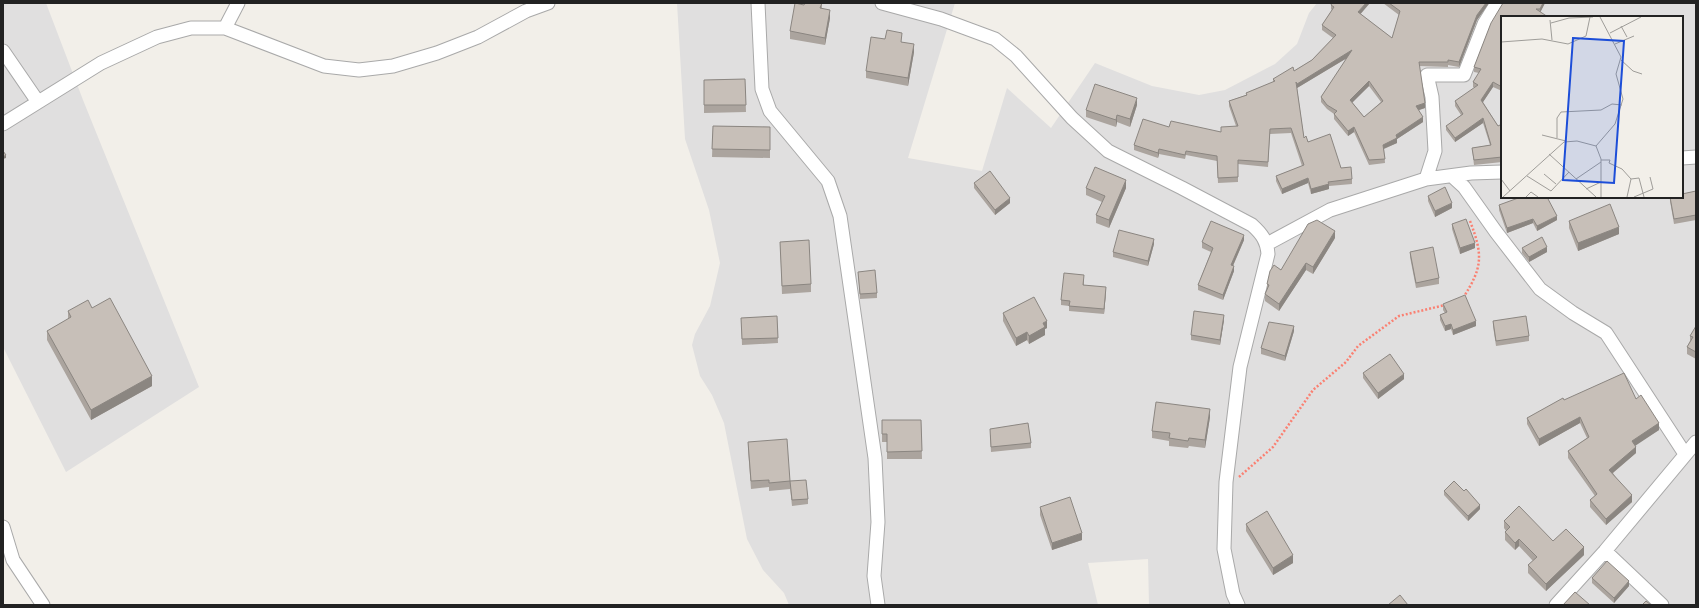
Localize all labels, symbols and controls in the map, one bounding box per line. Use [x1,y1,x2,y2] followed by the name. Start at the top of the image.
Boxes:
[1501,16,1683,198] inset map

